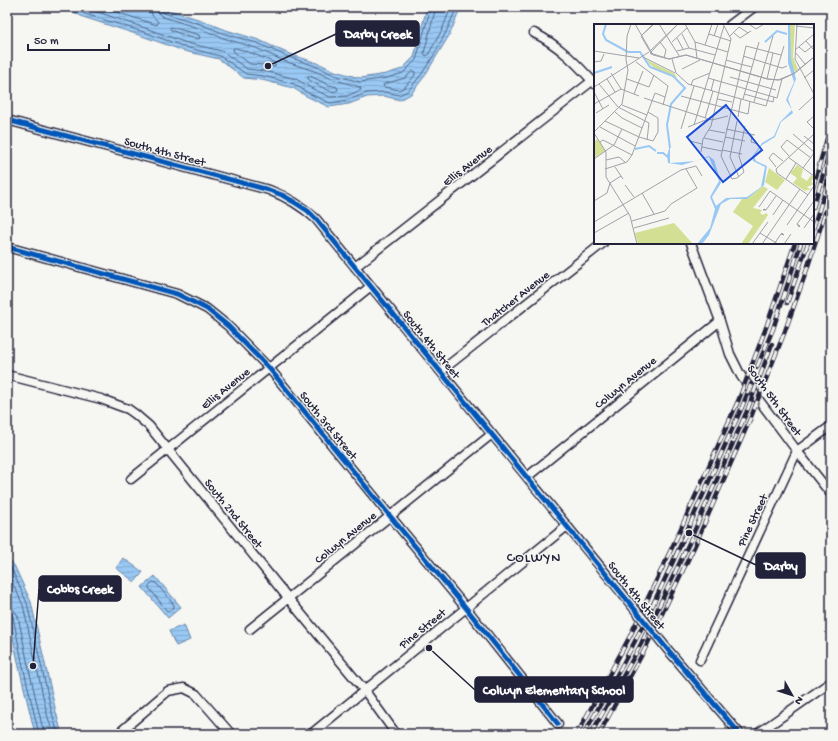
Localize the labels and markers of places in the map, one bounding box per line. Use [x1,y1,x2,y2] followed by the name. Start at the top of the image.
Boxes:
[336,21,419,46] callout: Darby Creek
[756,553,805,578] callout: Darby
[39,576,121,601] callout: Cobbs Creek
[475,677,633,702] callout: Colwyn Elementary School

